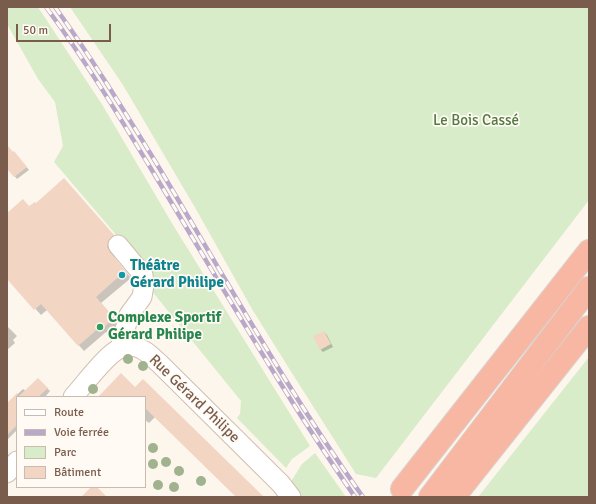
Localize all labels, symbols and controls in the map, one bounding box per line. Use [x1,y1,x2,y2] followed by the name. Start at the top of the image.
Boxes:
[18,16,113,42] scale bar
[23,23,48,38] text: 50 m
[433,112,519,130] park label: Le Bois Cassé
[130,257,224,292] place label: Théâtre Gérard Philipe
[117,270,127,280] marker: Théâtre Gérard Philipe
[108,309,221,344] place label: Complexe Sportif Gérard Philipe
[95,322,105,332] marker: Complexe Sportif Gérard Philipe
[145,351,243,447] street label: Rue Gérard Philipe
[16,396,146,488] legend
[54,405,84,420] text: Route
[54,425,109,440] text: Voie ferrée
[54,445,76,460] text: Parc
[54,465,101,480] text: Bâtiment

